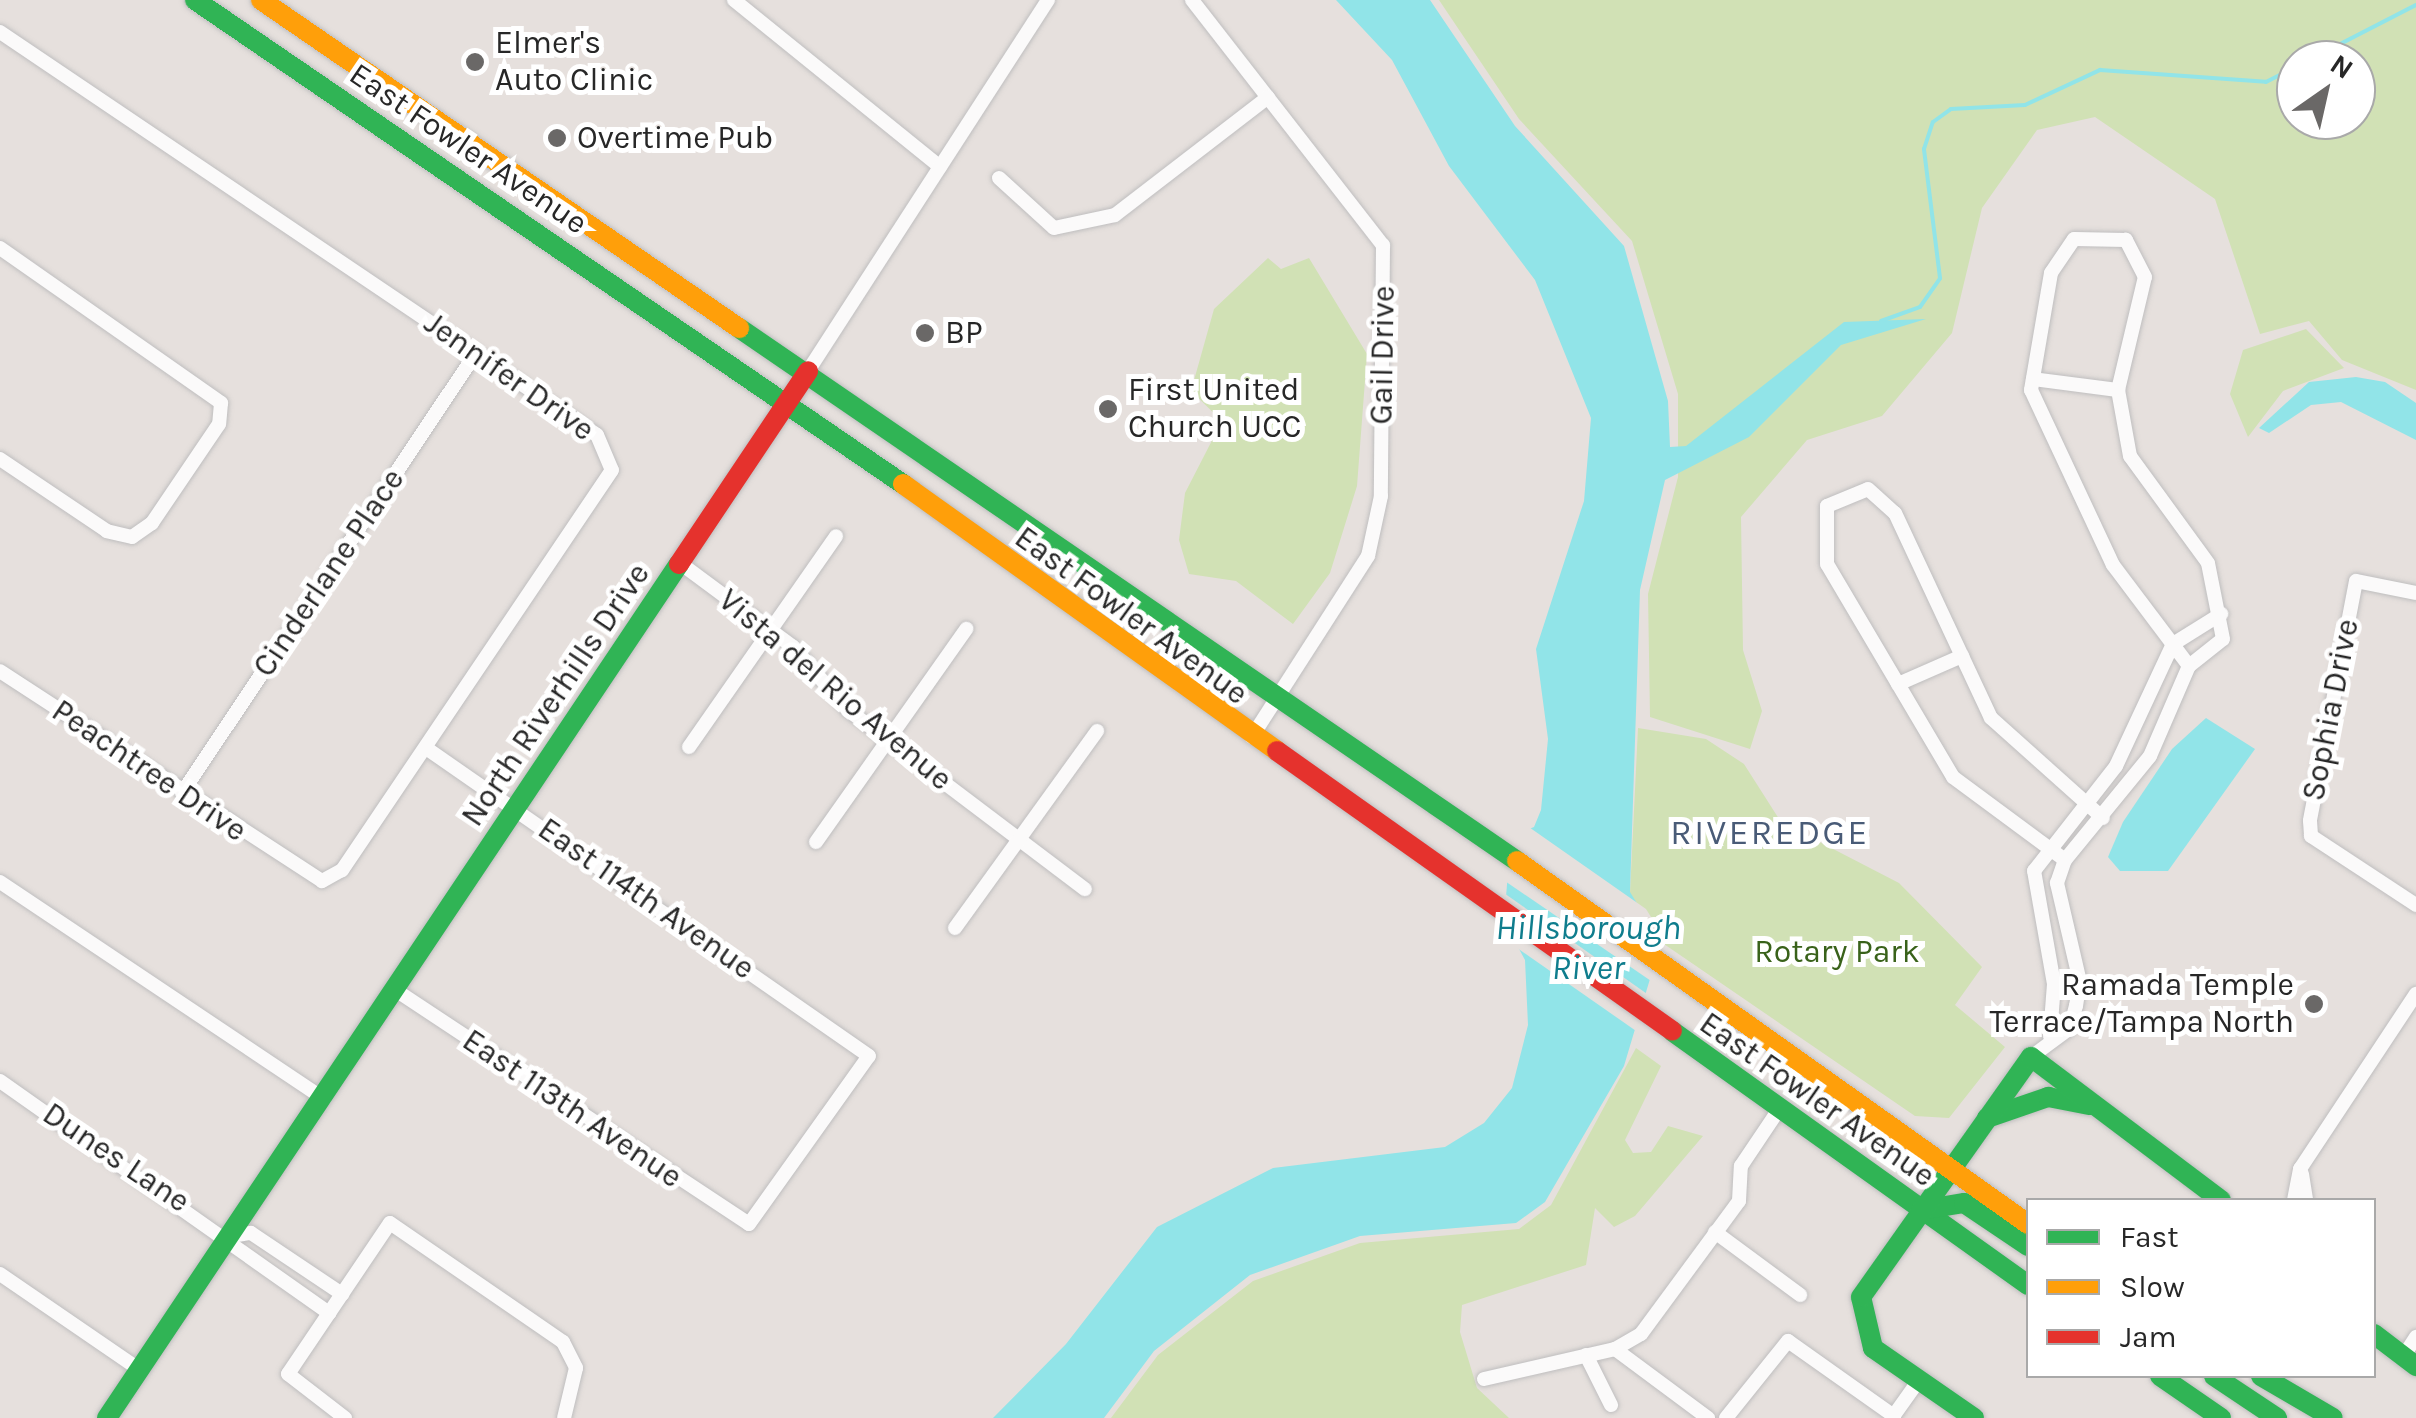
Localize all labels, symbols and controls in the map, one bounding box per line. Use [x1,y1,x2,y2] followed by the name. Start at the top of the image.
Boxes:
[495,25,653,100] place label: Elmer's Auto Clinic
[2276,40,2376,140] north arrow
[2324,47,2359,86] text: N
[464,51,486,73] marker: Elmer's Auto Clinic
[342,55,594,243] street label: East Fowler Avenue
[577,119,773,157] place label: Overtime Pub
[546,127,568,149] marker: Overtime Pub
[1363,285,1403,425] street label: Gail Drive
[417,304,601,450] street label: Jennifer Drive
[945,314,983,352] place label: BP
[914,322,936,344] marker: BP
[1128,372,1301,447] place label: First United Church UCC
[1097,398,1119,420] marker: First United Church UCC
[245,462,413,684] street label: Cinderlane Place
[1007,519,1255,713] street label: East Fowler Avenue
[454,556,658,834] street label: North Riverhills Drive
[710,581,960,799] street label: Vista del Rio Avenue
[2295,616,2367,804] street label: Sophia Drive
[44,692,254,850] street label: Peachtree Drive
[530,810,762,988] street label: East 114th Avenue
[1670,812,1870,854] district label: RIVEREDGE
[1495,907,1681,989] water label: Hillsborough River
[1754,933,1920,971] park label: Rotary Park
[1989,967,2294,1042] place label: Ramada Temple Terrace/Tampa North
[2303,993,2325,1015] marker: Ramada Temple Terrace/Tampa North
[1692,1004,1942,1196] street label: East Fowler Avenue
[455,1021,689,1197] street label: East 113th Avenue
[35,1095,197,1221] street label: Dunes Lane
[2026,1198,2376,1378] legend
[2120,1219,2179,1255] text: Fast
[2120,1269,2185,1305] text: Slow
[2120,1319,2177,1355] text: Jam

